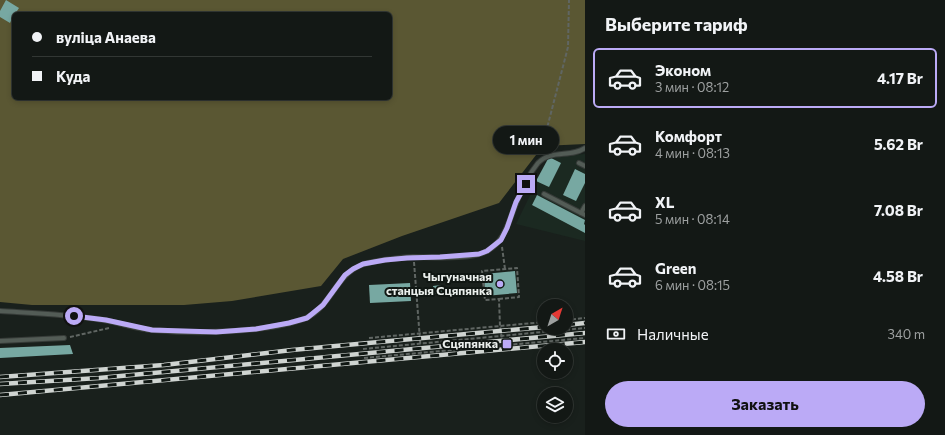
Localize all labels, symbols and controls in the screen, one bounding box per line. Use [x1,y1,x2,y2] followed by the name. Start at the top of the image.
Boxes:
[605,13,748,35] text: Выберите тариф
[56,28,156,46] text: вуліца Анаева
[607,60,643,96] icon: car
[655,61,711,79] text: Эконом
[56,67,90,85] text: Куда
[877,69,923,87] text: 4.17 Br
[655,79,729,95] text: 3 мин · 08:12
[493,126,559,154] callout: 1 мин
[607,126,643,162] icon: car
[655,127,722,145] text: Комфорт
[509,132,543,148] text: 1 мин
[874,135,923,153] text: 5.62 Br
[655,145,730,161] text: 4 мин · 08:13
[517,175,535,193] route end
[607,192,643,228] icon: car
[655,193,674,211] text: XL
[874,201,923,219] text: 7.08 Br
[655,211,730,227] text: 5 мин · 08:14
[607,258,643,294] icon: car
[655,259,696,277] text: Green
[873,267,923,285] text: 4.58 Br
[386,269,492,297] place label: Чыгуначная станцыя Сцяпянка
[655,277,730,293] text: 6 мин · 08:15
[495,279,505,289] marker: Чыгуначная станцыя Сцяпянка
[537,299,573,335] north arrow
[537,299,573,423] map controls
[65,307,83,325] route start
[605,323,627,345] icon: cash
[637,325,709,343] text: Наличные
[887,326,925,342] text: 340 m
[442,336,498,350] place label: Сцяпянка
[501,338,513,350] marker: Сцяпянка
[537,343,573,379] button: locate
[605,381,925,427] button: Заказать
[537,387,573,423] button: layers

